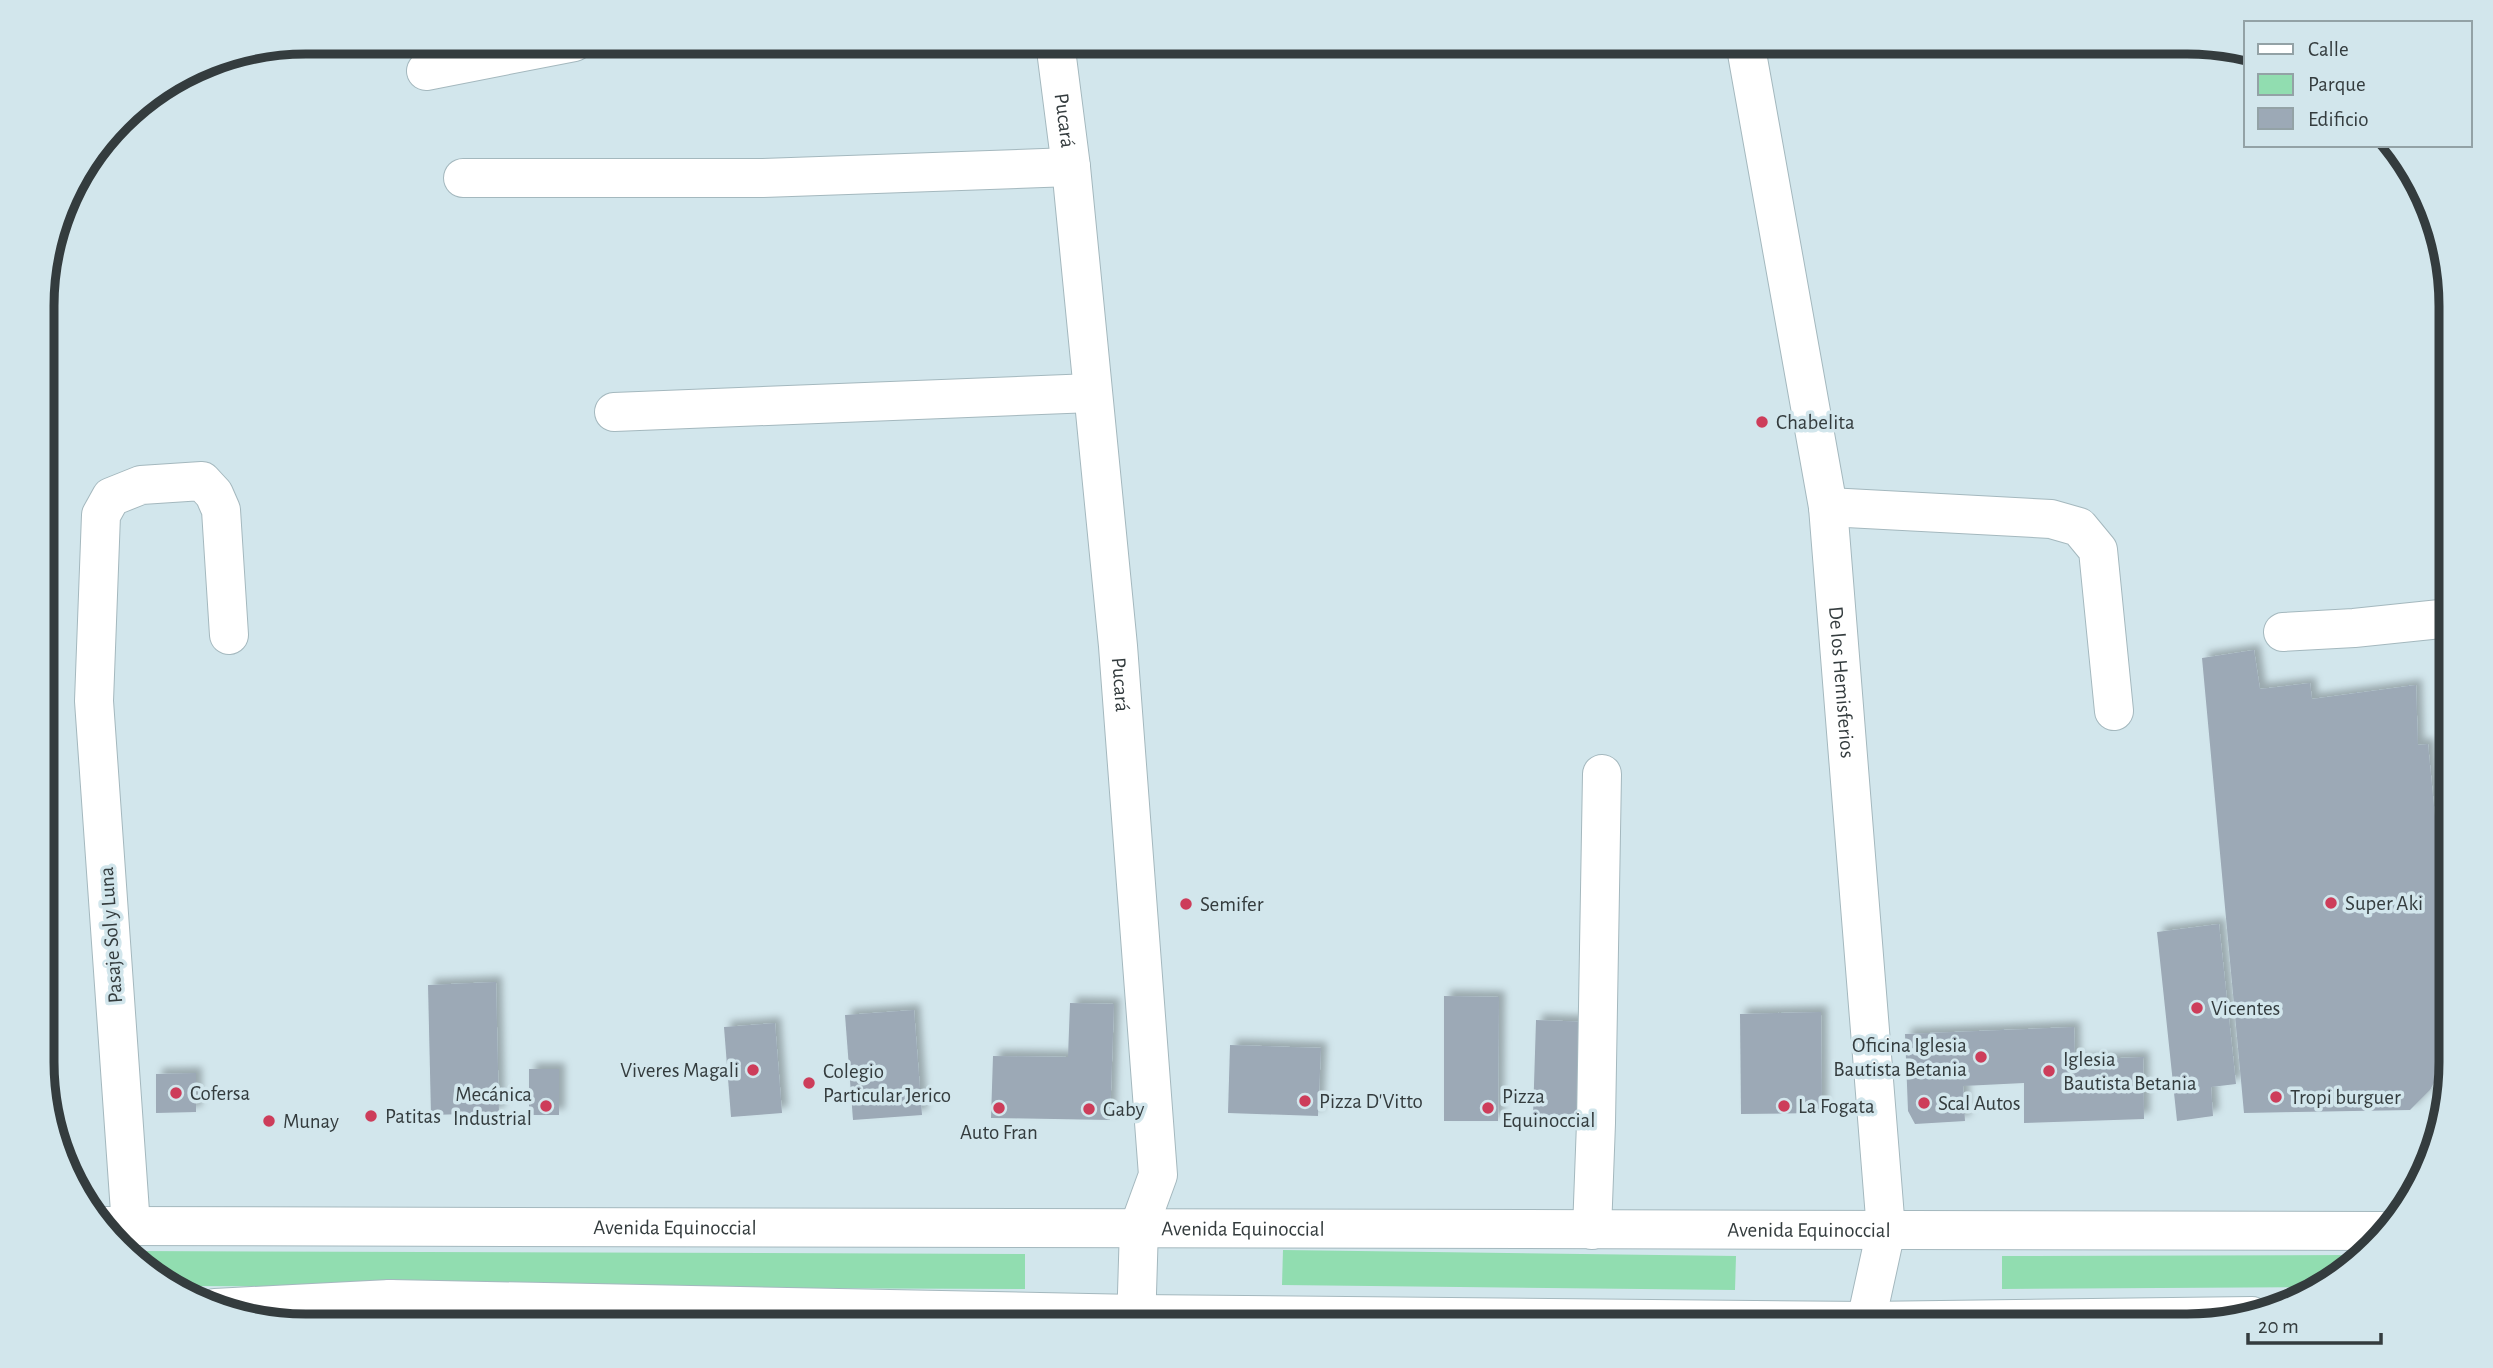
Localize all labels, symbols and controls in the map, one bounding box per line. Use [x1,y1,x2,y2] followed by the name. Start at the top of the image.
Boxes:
[2244,21,2472,147] legend
[2308,39,2349,60] text: Calle
[2308,74,2366,95] text: Parque
[1051,92,1079,149] street label: Pucará
[2308,109,2369,130] text: Edificio
[1776,412,1855,433] place label: Chabelita
[1754,414,1770,430] marker: Chabelita
[1825,605,1859,759] street label: De los Hemisferios
[1108,656,1133,713] street label: Pucará
[96,866,126,1004] street label: Pasaje Sol y Luna
[2345,893,2423,914] place label: Super Aki
[1200,894,1264,915] place label: Semifer
[2323,895,2339,911] marker: Super Aki
[1178,896,1194,912] marker: Semifer
[2211,998,2280,1019] place label: Vicentes
[2189,1000,2205,1016] marker: Vicentes
[1833,1035,1967,1080] place label: Oficina Iglesia Bautista Betania
[1973,1049,1989,1065] marker: Oficina Iglesia Bautista Betania
[2063,1049,2197,1094] place label: Iglesia Bautista Betania
[620,1060,739,1081] place label: Viveres Magali
[823,1061,951,1106] place label: Colegio Particular Jerico
[745,1062,761,1078] marker: Viveres Magali
[2041,1063,2057,1079] marker: Iglesia Bautista Betania
[801,1075,817,1091] marker: Colegio Particular Jerico
[190,1083,251,1104] place label: Cofersa
[453,1084,532,1129] place label: Mecánica Industrial
[168,1085,184,1101] marker: Cofersa
[1502,1086,1595,1131] place label: Pizza Equinoccial
[2290,1087,2401,1108] place label: Tropi burguer
[2268,1089,2284,1105] marker: Tropi burguer
[1319,1091,1423,1112] place label: Pizza D'Vitto
[1297,1093,1313,1109] marker: Pizza D'Vitto
[1938,1093,2021,1114] place label: Scal Autos
[1916,1095,1932,1111] marker: Scal Autos
[1798,1096,1875,1117] place label: La Fogata
[538,1098,554,1114] marker: Mecánica Industrial
[1776,1098,1792,1114] marker: La Fogata
[1103,1099,1145,1120] place label: Gaby
[991,1100,1007,1116] marker: Auto Fran
[1480,1100,1496,1116] marker: Pizza Equinoccial
[1081,1101,1097,1117] marker: Gaby
[385,1106,441,1127] place label: Patitas
[363,1108,379,1124] marker: Patitas
[283,1111,339,1132] place label: Munay
[261,1113,277,1129] marker: Munay
[960,1122,1038,1143] place label: Auto Fran
[593,1217,757,1238] street label: Avenida Equinoccial
[1161,1218,1325,1239] street label: Avenida Equinoccial
[1727,1219,1891,1240] street label: Avenida Equinoccial
[2248,1302,2381,1346] scale bar
[2258,1316,2299,1337] text: 20 m

